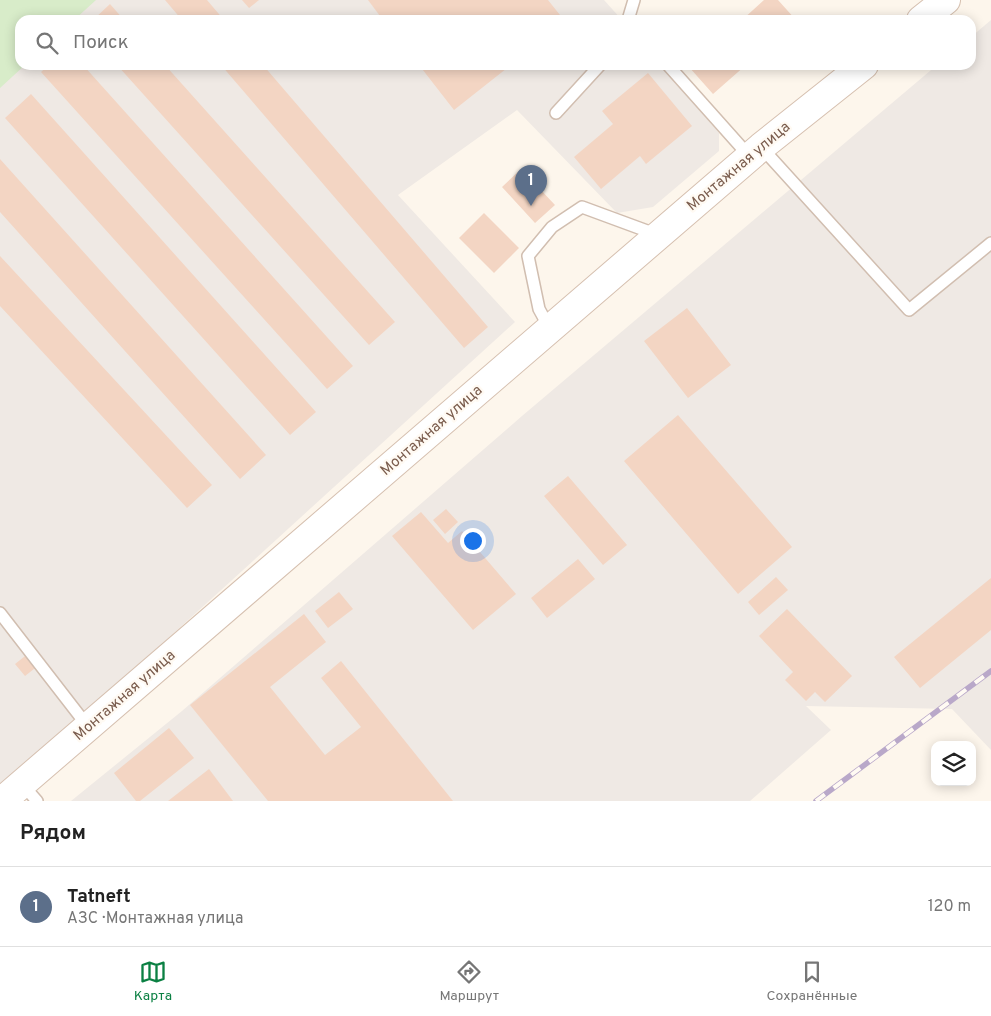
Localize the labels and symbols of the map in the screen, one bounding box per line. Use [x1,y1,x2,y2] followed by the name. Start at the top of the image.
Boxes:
[683,118,795,216] street label: Монтажная улица
[515,165,547,206] pin: 1
[377,381,487,481] street label: Монтажная улица
[460,528,486,554] your location
[70,646,180,746] street label: Монтажная улица

